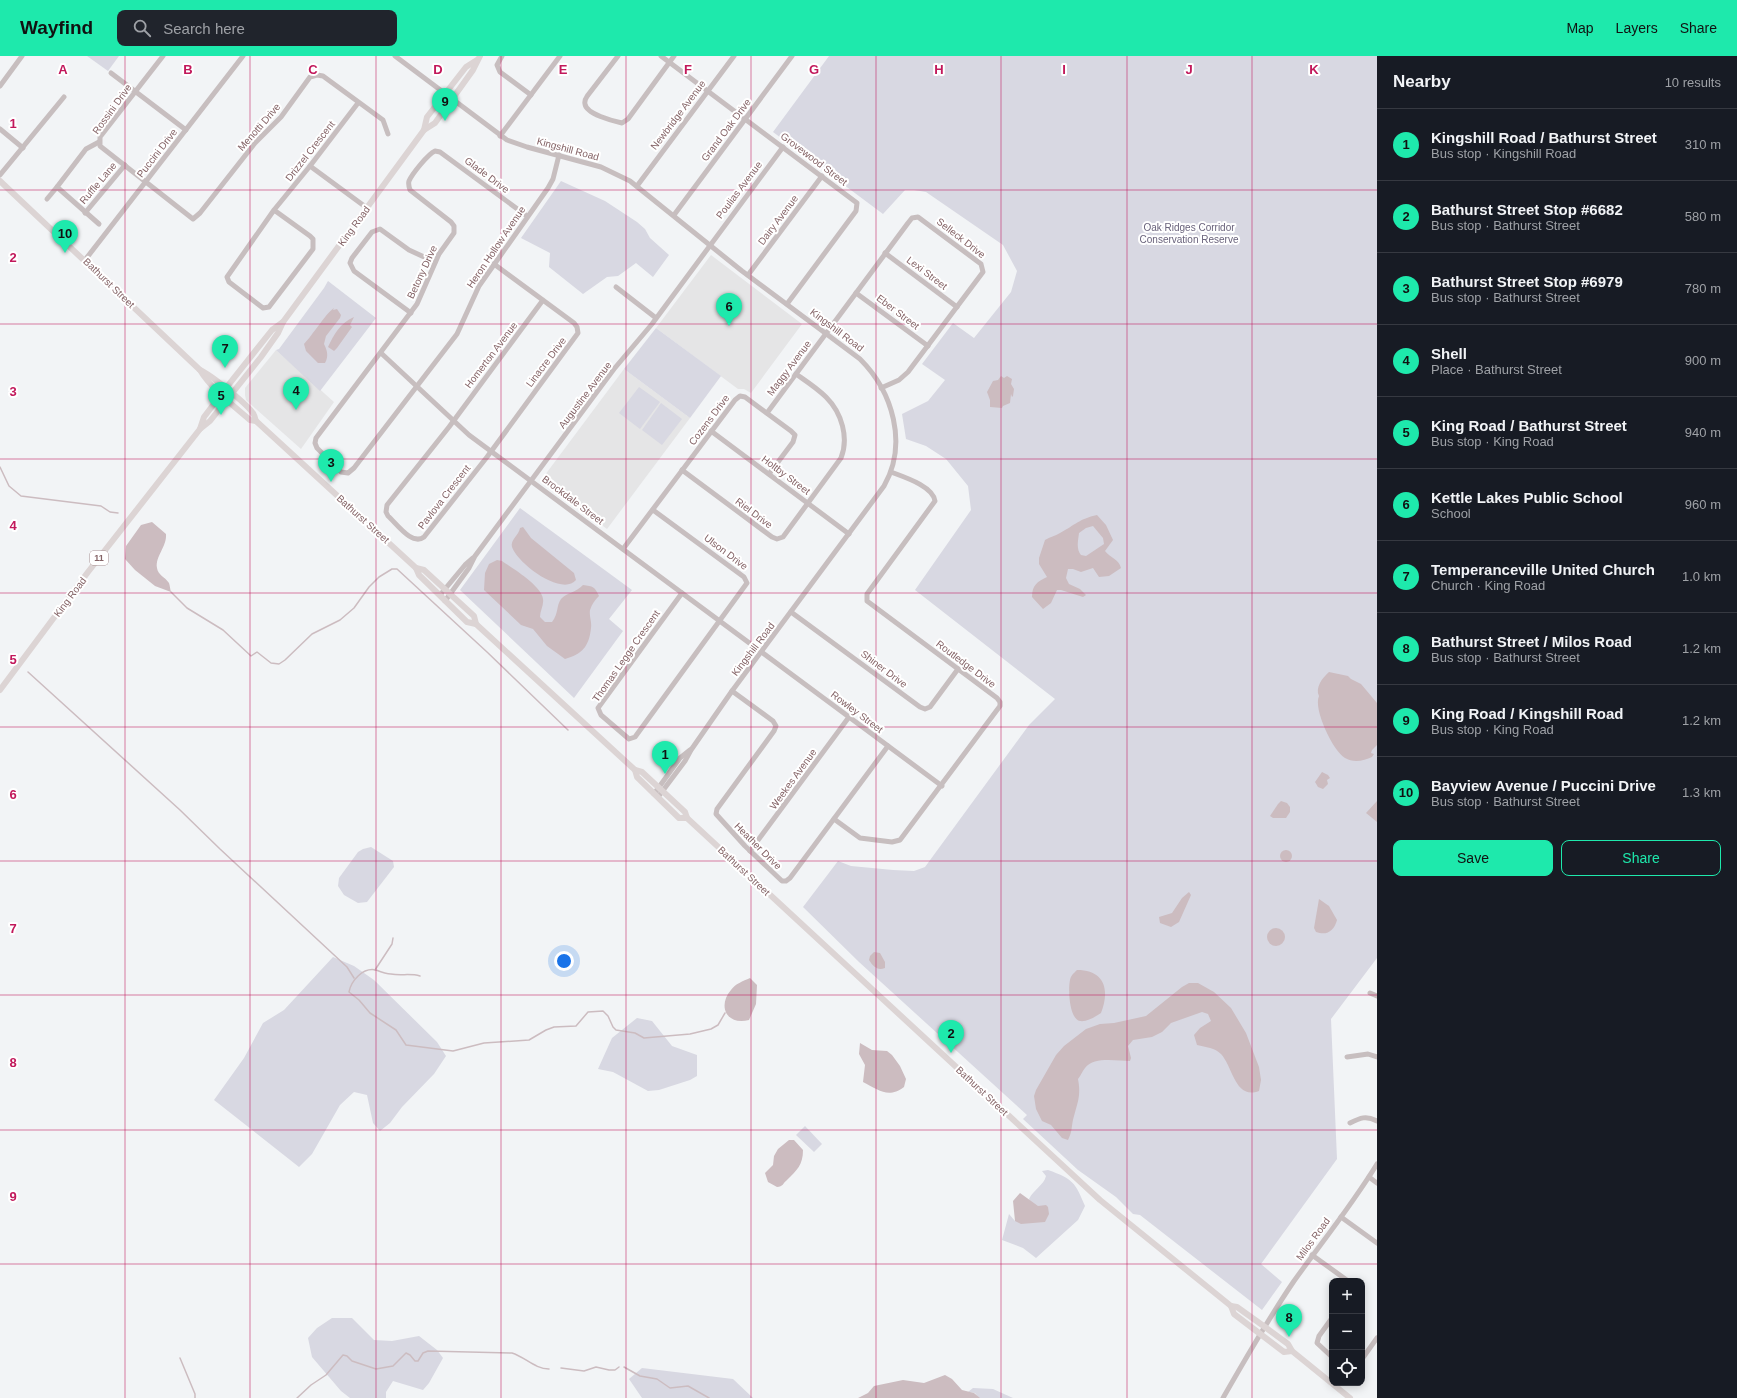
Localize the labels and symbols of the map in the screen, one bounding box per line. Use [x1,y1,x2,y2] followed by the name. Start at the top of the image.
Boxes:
[58,62,68,77] text: A
[183,62,193,77] text: B
[308,62,318,77] text: C
[433,62,443,77] text: D
[559,62,568,77] text: E
[684,62,692,77] text: F
[809,62,819,77] text: G
[934,62,944,77] text: H
[1062,62,1066,77] text: I
[1185,62,1193,77] text: J
[1309,62,1319,77] text: K
[648,78,708,152] street label: Newbridge Avenue
[90,82,134,136] street label: Rossini Drive
[432,88,458,121] pin: 9
[699,96,753,163] street label: Grand Oak Drive
[236,101,283,153] street label: Menotti Drive
[9,116,17,131] text: 1
[283,119,337,183] street label: Drizzel Crescent
[135,126,180,179] street label: Puccini Drive
[779,130,850,188] street label: Grovewood Street
[536,135,600,163] street label: Kingshill Road
[463,155,512,196] street label: Glade Drive
[714,159,764,221] street label: Poulias Avenue
[77,160,119,206] street label: Ruffle Lane
[756,193,800,247] street label: Dairy Avenue
[336,204,372,248] street label: King Road
[465,204,528,290] street label: Heron Hollow Avenue
[935,216,988,261] street label: Selleck Drive
[52,220,78,253] pin: 10
[1140,222,1239,245] park label: Oak Ridges Corridor Conservation Reserve
[405,243,439,300] street label: Betony Drive
[9,250,17,265] text: 2
[905,254,950,292] street label: Lexi Street
[81,256,137,310] street label: Bathurst Street
[874,292,922,332] street label: Eber Street
[716,293,742,326] pin: 6
[808,306,866,354] street label: Kingshill Road
[463,319,520,390] street label: Homerton Avenue
[212,335,238,368] pin: 7
[524,335,568,389] street label: Linacre Drive
[765,338,814,398] street label: Maggy Avenue
[556,359,614,430] street label: Augustine Avenue
[283,377,309,410] pin: 4
[208,382,234,415] pin: 5
[9,384,17,399] text: 3
[687,392,732,447] street label: Cozens Drive
[318,449,344,482] pin: 3
[760,453,813,497] street label: Holtby Street
[416,463,473,531] street label: Pavlova Crescent
[540,473,606,527] street label: Brockdale Street
[335,493,392,546] street label: Bathurst Street
[733,496,775,531] street label: Riel Drive
[9,518,17,533] text: 4
[702,532,750,572] street label: Ulson Drive
[90,551,108,565] road number: 11
[52,575,88,619] street label: King Road
[590,608,662,704] street label: Thomas Legge Crescent
[729,620,777,678] street label: Kingshill Road
[934,638,998,690] street label: Routledge Drive
[859,648,910,690] street label: Shiner Drive
[9,652,17,667] text: 5
[829,689,885,735] street label: Rowley Street
[652,741,678,774] pin: 1
[767,746,819,811] street label: Weekes Avenue
[9,787,17,802] text: 6
[732,820,784,872] street label: Heather Drive
[716,844,772,898] street label: Bathurst Street
[9,921,17,936] text: 7
[554,951,574,971] your location
[938,1020,964,1053] pin: 2
[9,1055,17,1070] text: 8
[954,1064,1010,1118] street label: Bathurst Street
[9,1189,17,1204] text: 9
[1294,1216,1332,1262] street label: Milos Road
[1276,1304,1302,1337] pin: 8

